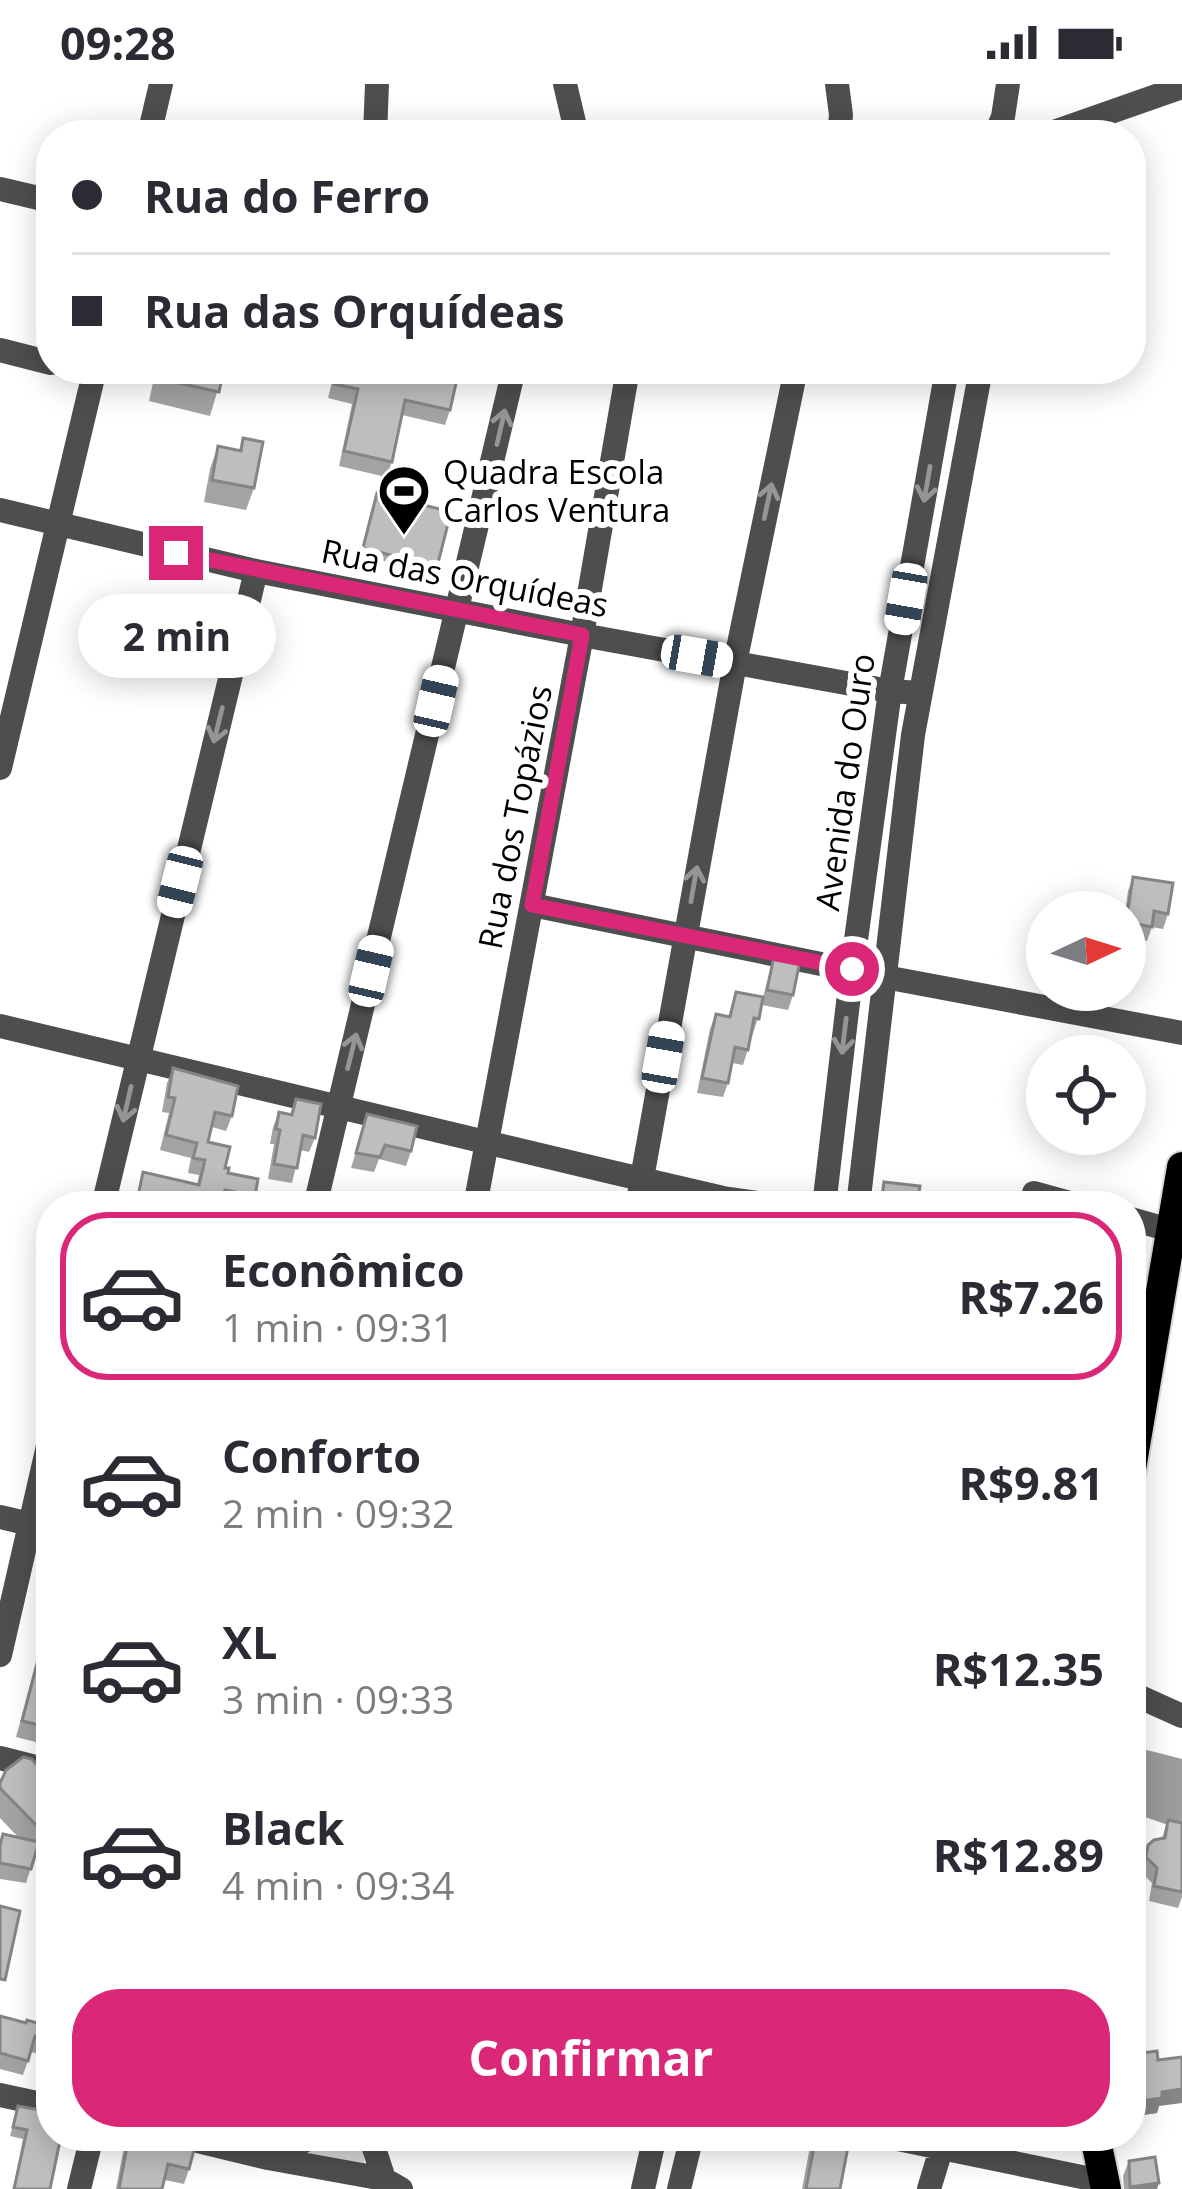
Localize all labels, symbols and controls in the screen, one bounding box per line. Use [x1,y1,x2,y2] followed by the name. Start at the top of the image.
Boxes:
[60,12,176,73] text: 09:28
[144,165,430,226] text: Rua do Ferro
[144,280,565,341] text: Rua das Orquídeas
[490,408,513,446] one-way arrow
[443,449,670,532] place label: Quadra Escola Carlos Ventura
[376,463,432,537] sports icon: Quadra Escola Carlos Ventura
[914,464,937,503] one-way arrow
[758,483,781,521] one-way arrow
[149,526,203,580] route end
[318,528,612,627] street label: Rua das Orquídeas
[882,560,930,638] car
[77,595,275,679] callout: 2 min
[123,609,231,662] text: 2 min
[658,632,736,680] car
[804,650,885,914] street label: Avenida do Ouro
[410,662,462,740] car
[467,681,562,953] street label: Rua dos Topázios
[206,706,228,744] one-way arrow
[154,843,206,921] car
[684,865,706,904] one-way arrow
[1026,891,1146,1011] north arrow
[1026,891,1146,1155] map controls
[345,932,397,1010] car
[825,942,879,996] route start
[833,1016,855,1055] one-way arrow
[639,1018,687,1096] car
[341,1033,364,1071] one-way arrow
[1026,1035,1146,1155] button: locate
[114,1085,137,1123] one-way arrow
[222,1239,465,1300] text: Econômico
[78,1242,186,1350] icon: car
[959,1266,1104,1327] text: R$7.26
[222,1300,454,1353] text: 1 min · 09:31
[222,1425,421,1486] text: Conforto
[78,1428,186,1536] icon: car
[959,1452,1104,1513] text: R$9.81
[222,1486,454,1539] text: 2 min · 09:32
[222,1611,277,1672] text: XL
[78,1614,186,1722] icon: car
[933,1638,1104,1699] text: R$12.35
[222,1672,454,1725] text: 3 min · 09:33
[222,1797,344,1858] text: Black
[78,1800,186,1908] icon: car
[933,1824,1104,1885] text: R$12.89
[222,1858,454,1911] text: 4 min · 09:34
[72,1989,1110,2127] button: Confirmar

